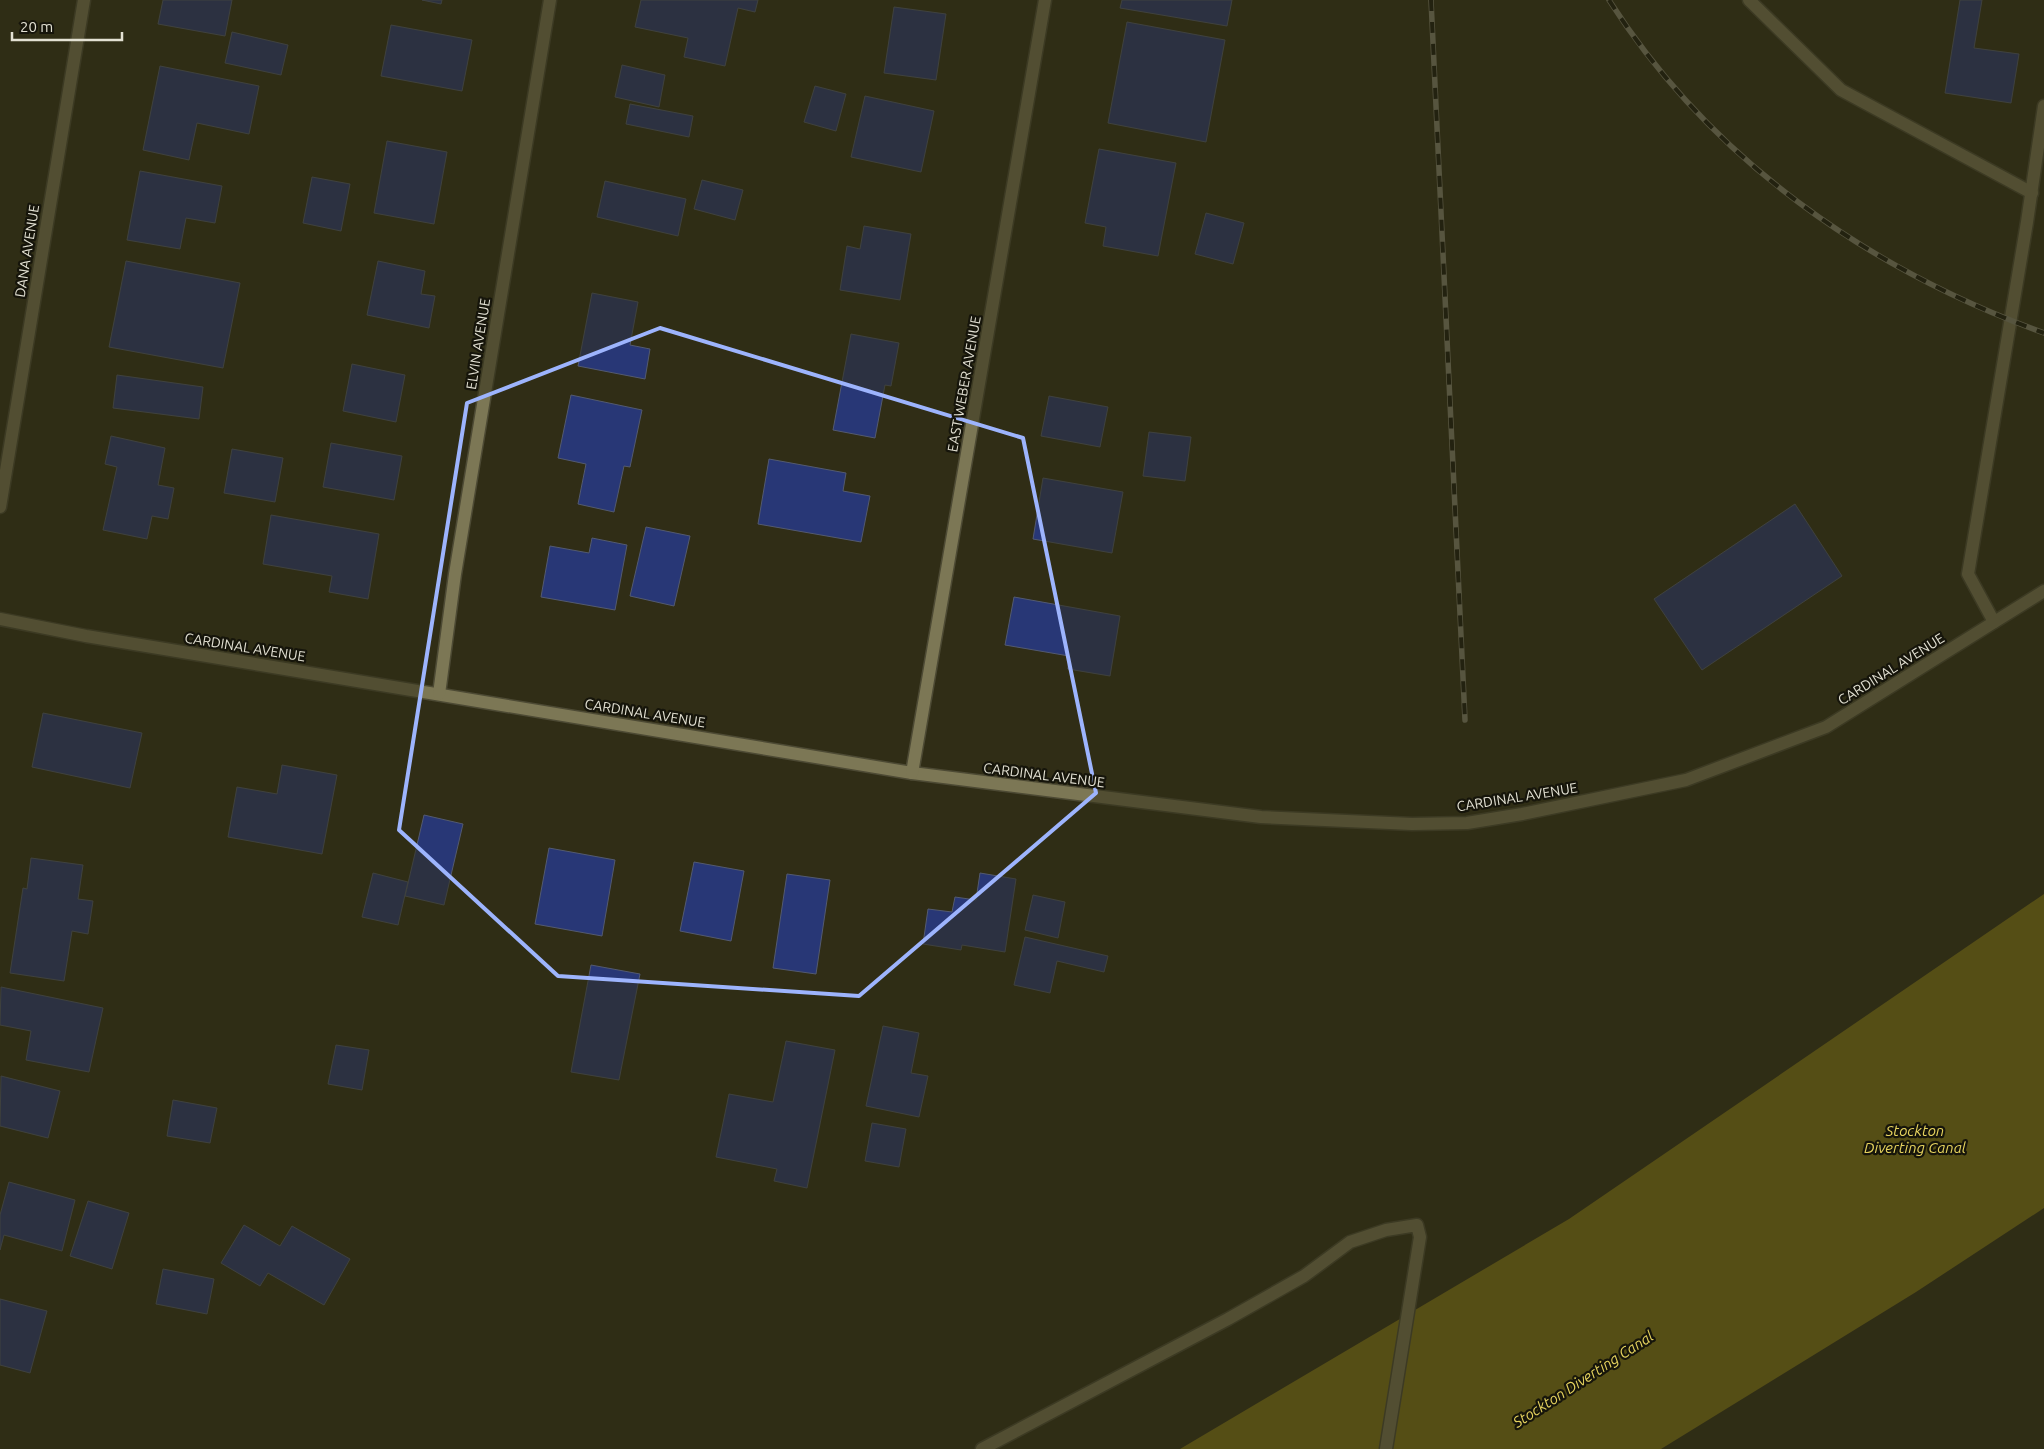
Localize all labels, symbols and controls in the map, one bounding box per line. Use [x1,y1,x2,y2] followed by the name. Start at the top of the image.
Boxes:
[12,10,122,42] scale bar
[20,18,53,35] text: 20 m
[12,203,42,299] street label: DANA AVENUE
[463,297,493,391] street label: ELVIN AVENUE
[944,315,984,453] street label: EAST WEBER AVENUE
[183,630,307,664] street label: CARDINAL AVENUE
[1835,630,1947,708] street label: CARDINAL AVENUE
[583,696,707,730] street label: CARDINAL AVENUE
[982,760,1106,790] street label: CARDINAL AVENUE
[1455,780,1579,814] street label: CARDINAL AVENUE
[1864,1122,1967,1156] water label: Stockton Diverting Canal
[1509,1327,1657,1431] water label: Stockton Diverting Canal

